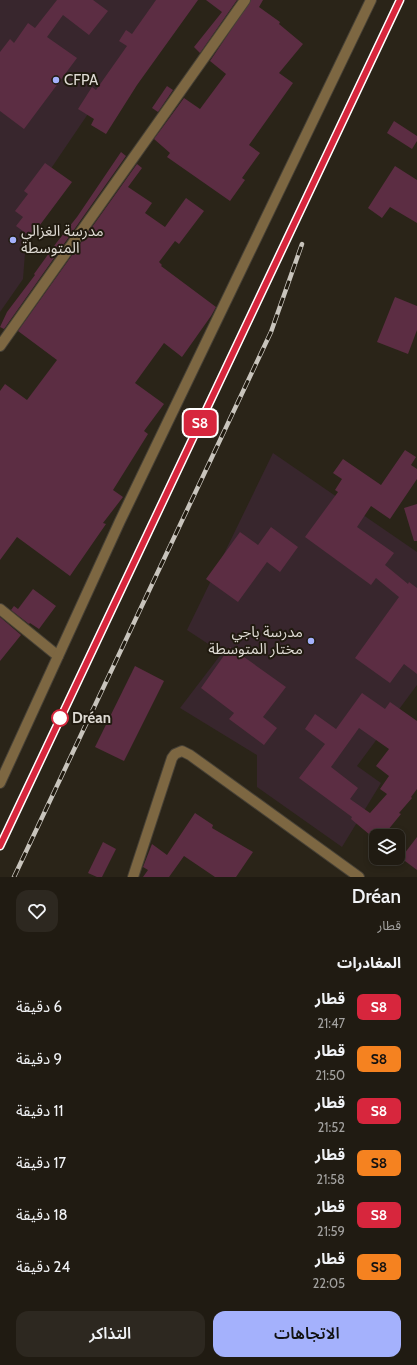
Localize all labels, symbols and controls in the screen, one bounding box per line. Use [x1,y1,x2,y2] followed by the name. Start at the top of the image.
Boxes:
[64,71,99,89] place label: CFPA
[51,75,61,85] marker: CFPA
[21,222,104,257] place label: مدرسة الغزالي المتوسطة
[8,235,18,245] marker: مدرسة الغزالي المتوسطة
[182,410,218,436] line badge: S8
[192,414,208,432] text: S8
[208,623,303,658] place label: مدرسة باجي مختار المتوسطة
[306,636,316,646] marker: مدرسة باجي مختار المتوسطة
[51,709,69,727] marker: Dréan
[72,709,111,727] place label: Dréan
[369,829,405,865] map controls
[369,829,405,865] button: layers
[352,885,401,908] text: Dréan
[16,890,58,932] button: heart
[377,917,401,933] text: قطار
[337,954,401,972] text: المغادرات
[315,990,345,1008] text: قطار
[16,998,62,1016] text: 6 دقيقة
[371,998,387,1016] text: S8
[317,1015,345,1031] text: 21:47
[315,1042,345,1060] text: قطار
[16,1050,62,1068] text: 9 دقيقة
[371,1050,387,1068] text: S8
[315,1067,345,1083] text: 21:50
[315,1094,345,1112] text: قطار
[16,1102,63,1120] text: 11 دقيقة
[371,1102,387,1120] text: S8
[317,1119,345,1135] text: 21:52
[315,1146,345,1164] text: قطار
[16,1154,66,1172] text: 17 دقيقة
[371,1154,387,1172] text: S8
[316,1171,345,1187] text: 21:58
[315,1198,345,1216] text: قطار
[16,1206,68,1224] text: 18 دقيقة
[371,1206,387,1224] text: S8
[317,1223,345,1239] text: 21:59
[315,1250,345,1268] text: قطار
[16,1258,70,1276] text: 24 دقيقة
[371,1258,387,1276] text: S8
[313,1275,345,1291] text: 22:05
[16,1311,205,1357] button: التذاكر
[213,1311,401,1357] button: الاتجاهات

